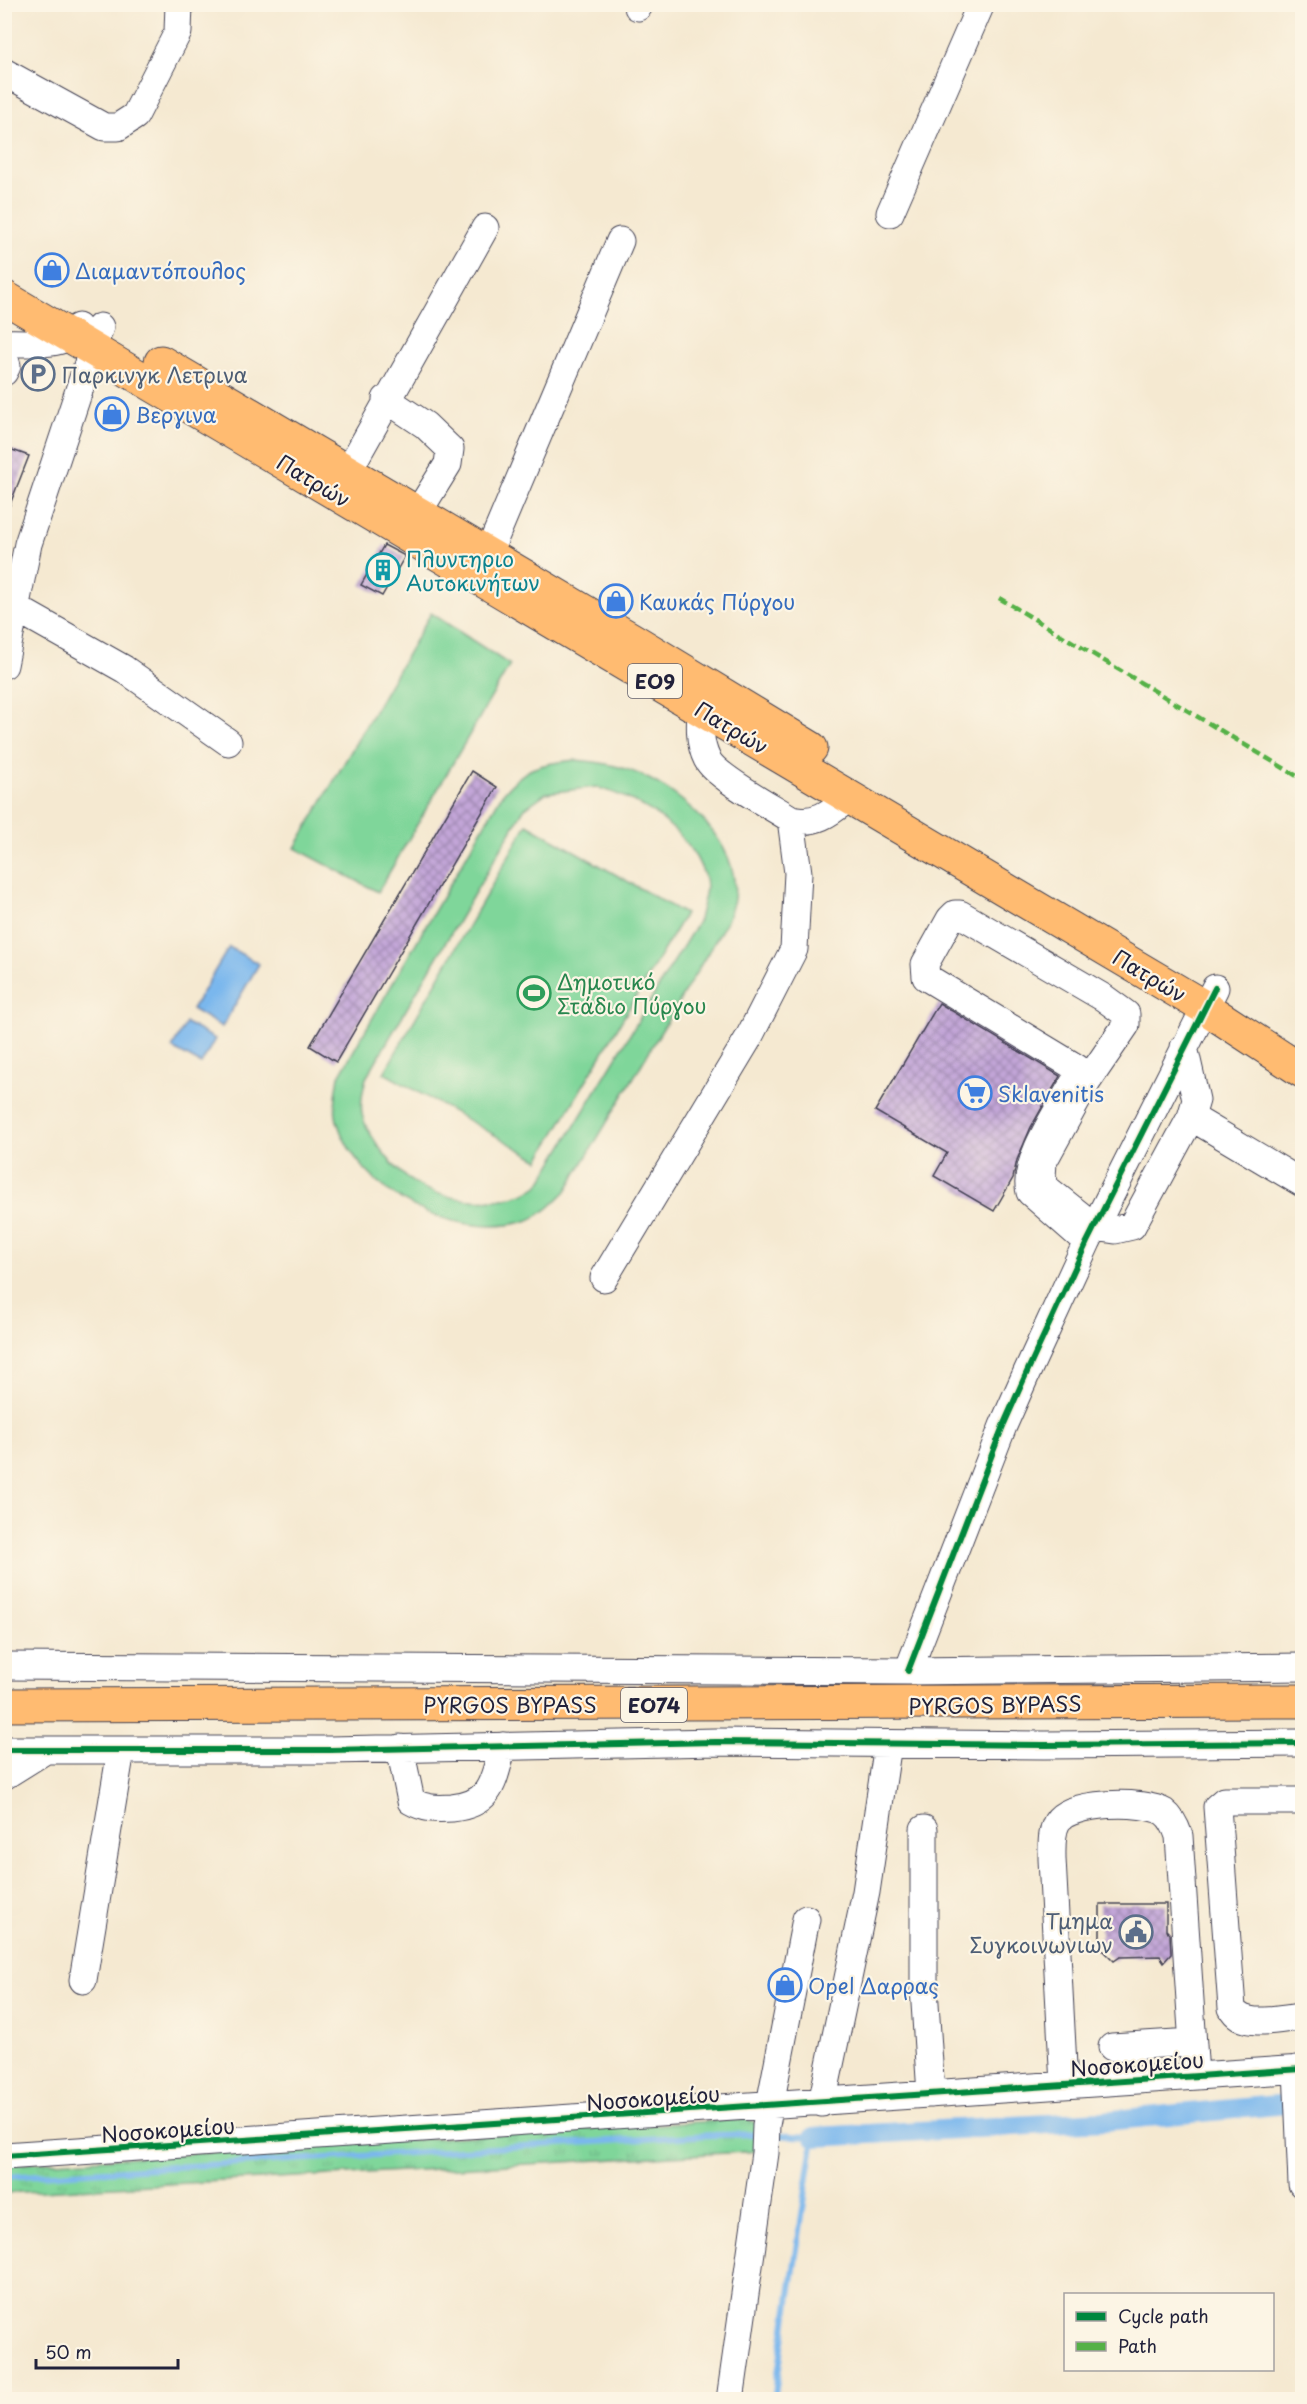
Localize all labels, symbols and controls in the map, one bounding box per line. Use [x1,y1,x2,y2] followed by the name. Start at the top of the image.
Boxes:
[34,252,70,288] shop icon: Διαμαντόπουλος
[75,254,246,286] place label: Διαμαντόπουλος
[20,356,56,392] parking icon: Παρκινγκ Λετρινα
[61,358,248,390] place label: Παρκινγκ Λετρινα
[94,396,130,432] shop icon: Βεργινα
[135,398,217,430] place label: Βεργινα
[271,445,357,515] street label: Πατρών
[406,542,540,598] place label: Πλυντηριο Αυτοκινήτων
[365,552,401,588] building icon: Πλυντηριο Αυτοκινήτων
[598,583,634,619] shop icon: Καυκάς Πύργου
[639,585,795,617] place label: Καυκάς Πύργου
[628,664,682,698] road number: ΕΟ9
[689,692,775,762] street label: Πατρών
[1107,940,1193,1010] street label: Πατρών
[557,965,707,1021] place label: Δημοτικό Στάδιο Πύργου
[516,975,552,1011] sports icon: Δημοτικό Στάδιο Πύργου
[957,1075,993,1111] supermarket icon: Sklavenitis
[998,1077,1104,1109] place label: Sklavenitis
[908,1686,1082,1722] street label: PYRGOS BYPASS
[423,1688,597,1720] street label: PYRGOS BYPASS
[621,1688,687,1722] road number: ΕΟ74
[969,1904,1113,1960] place label: Τμημα Συγκοινωνιων
[1118,1914,1154,1950] public building icon: Τμημα Συγκοινωνιων
[767,1967,803,2003] shop icon: Opel Δαρρας
[808,1969,939,2001] place label: Opel Δαρρας
[1069,2042,1205,2084] street label: Νοσοκομείου
[585,2076,721,2118] street label: Νοσοκομείου
[100,2108,236,2150] street label: Νοσοκομείου
[1064,2293,1274,2371] legend
[1118,2302,1209,2329] text: Cycle path
[36,2332,178,2370] scale bar
[1118,2332,1157,2359] text: Path
[45,2338,92,2365] text: 50 m

